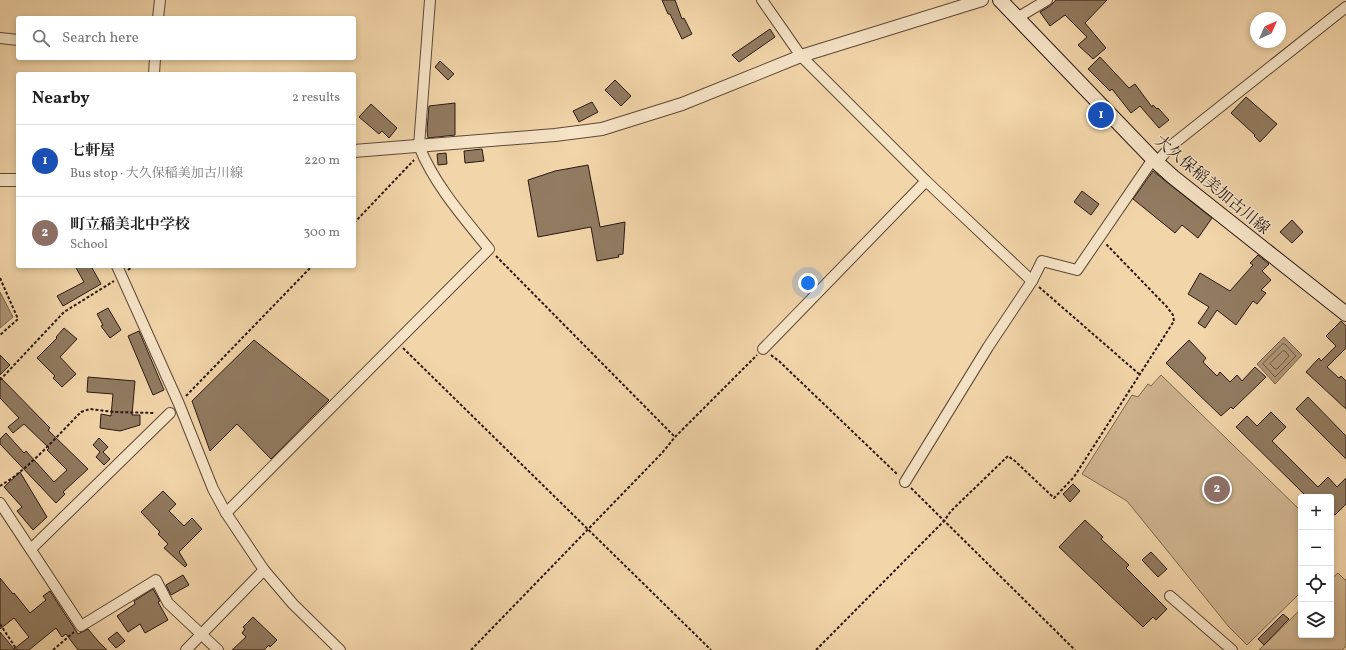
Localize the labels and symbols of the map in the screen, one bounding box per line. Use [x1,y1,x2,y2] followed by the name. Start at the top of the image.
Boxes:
[1250,12,1286,48] north arrow
[1088,100,1114,130] pin: 1
[1149,131,1274,240] street label: 大久保稲美加古川線
[798,273,818,293] your location
[1204,474,1230,504] pin: 2

